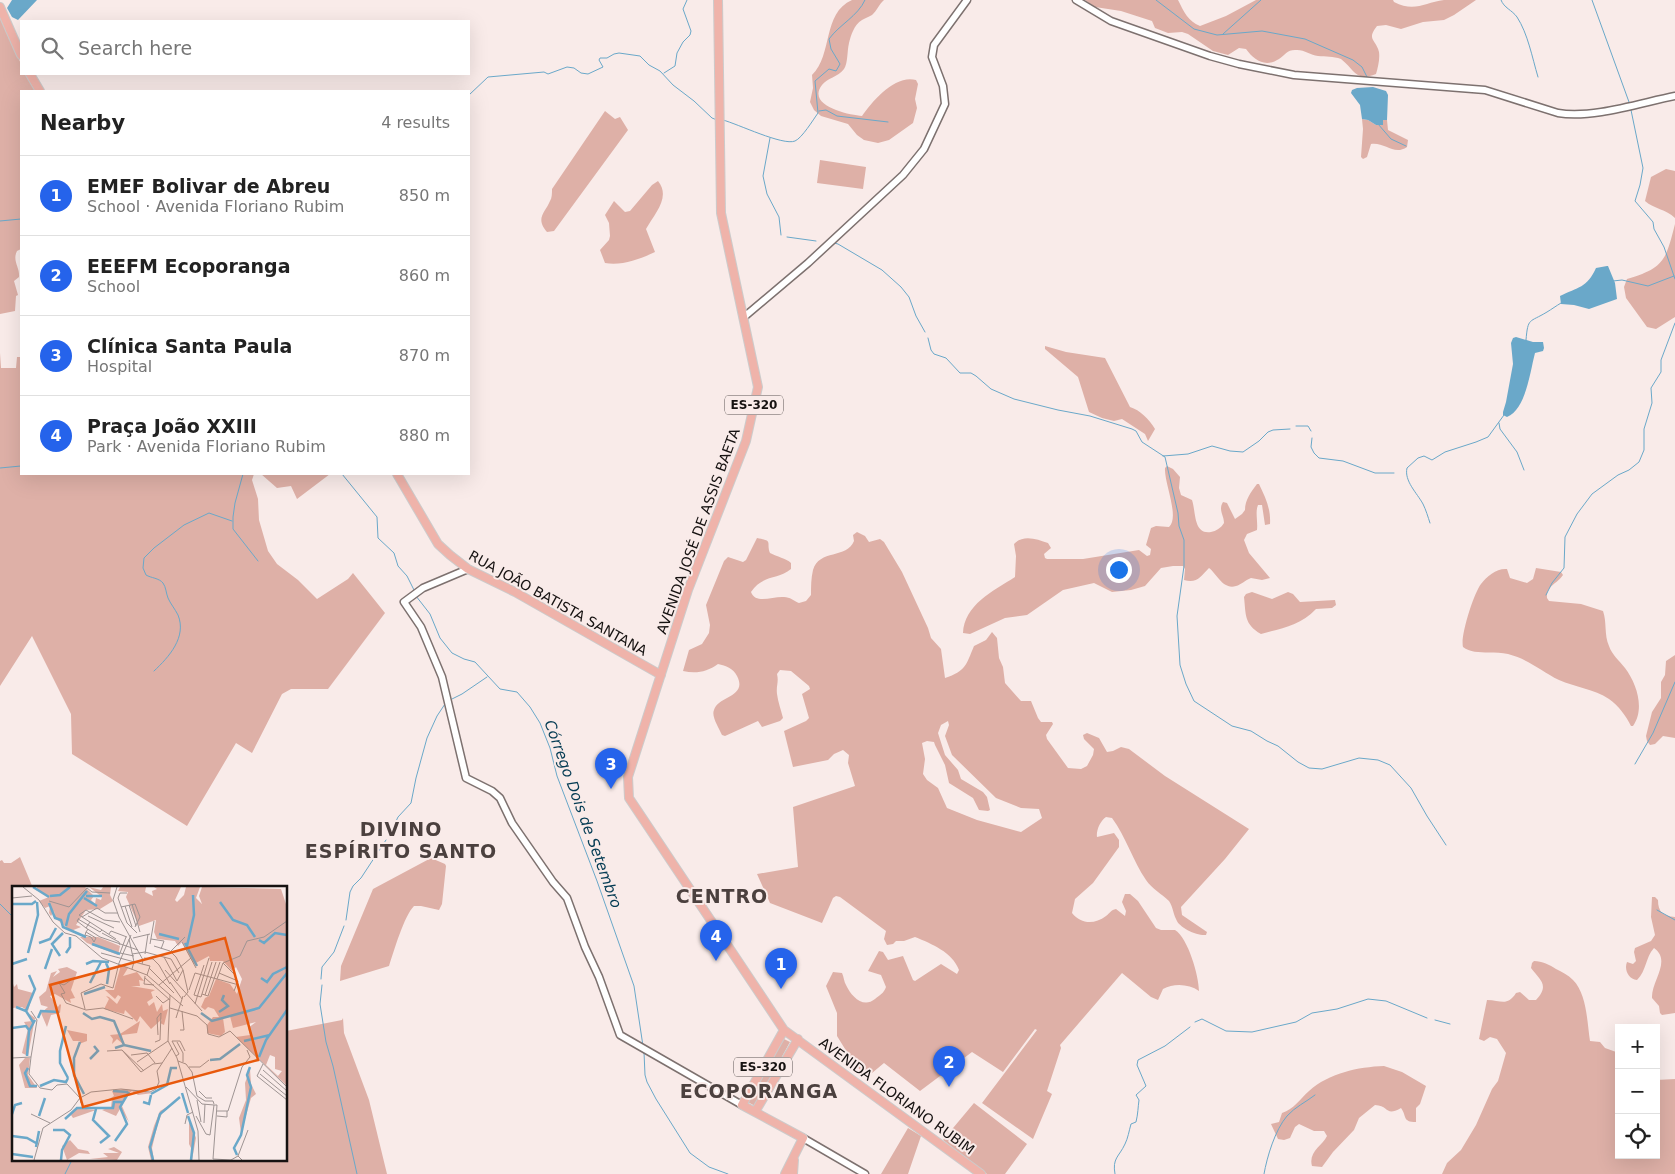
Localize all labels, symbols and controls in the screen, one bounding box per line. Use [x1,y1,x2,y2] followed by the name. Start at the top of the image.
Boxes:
[20,20,470,75] search box
[38,34,66,62] icon: search
[78,37,192,59] text: Search here
[40,111,125,135] text: Nearby
[381,113,450,132] text: 4 results
[87,175,330,197] text: EMEF Bolivar de Abreu
[50,186,62,205] text: 1
[399,186,450,205] text: 850 m
[87,197,344,216] text: School · Avenida Floriano Rubim
[87,255,291,277] text: EEEFM Ecoporanga
[50,266,62,285] text: 2
[399,266,450,285] text: 860 m
[87,277,140,296] text: School
[87,335,292,357] text: Clínica Santa Paula
[50,346,62,365] text: 3
[399,346,450,365] text: 870 m
[87,357,152,376] text: Hospital
[725,396,783,414] road number: ES-320
[87,415,257,437] text: Praça João XXIII
[50,426,62,445] text: 4
[399,426,450,445] text: 880 m
[653,426,743,636] street label: AVENIDA JOSÉ DE ASSIS BAETA
[87,437,326,456] text: Park · Avenida Floriano Rubim
[466,547,650,659] street label: RUA JOÃO BATISTA SANTANA
[1106,557,1132,583] your location
[541,717,625,911] water label: Córrego Dois de Setembro
[595,748,627,789] pin: 3
[305,818,497,862] district label: DIVINO ESPÍRITO SANTO
[676,885,768,907] district label: CENTRO
[12,886,288,1162] inset map
[700,920,732,961] pin: 4
[765,948,797,989] pin: 1
[1615,1024,1660,1159] map controls
[1615,1024,1660,1069] button: +
[816,1034,978,1158] street label: AVENIDA FLORIANO RUBIM
[933,1046,965,1087] pin: 2
[734,1058,792,1076] road number: ES-320
[1615,1069,1660,1114] button: −
[680,1080,838,1102] district label: ECOPORANGA
[1615,1114,1660,1159] button: locate

